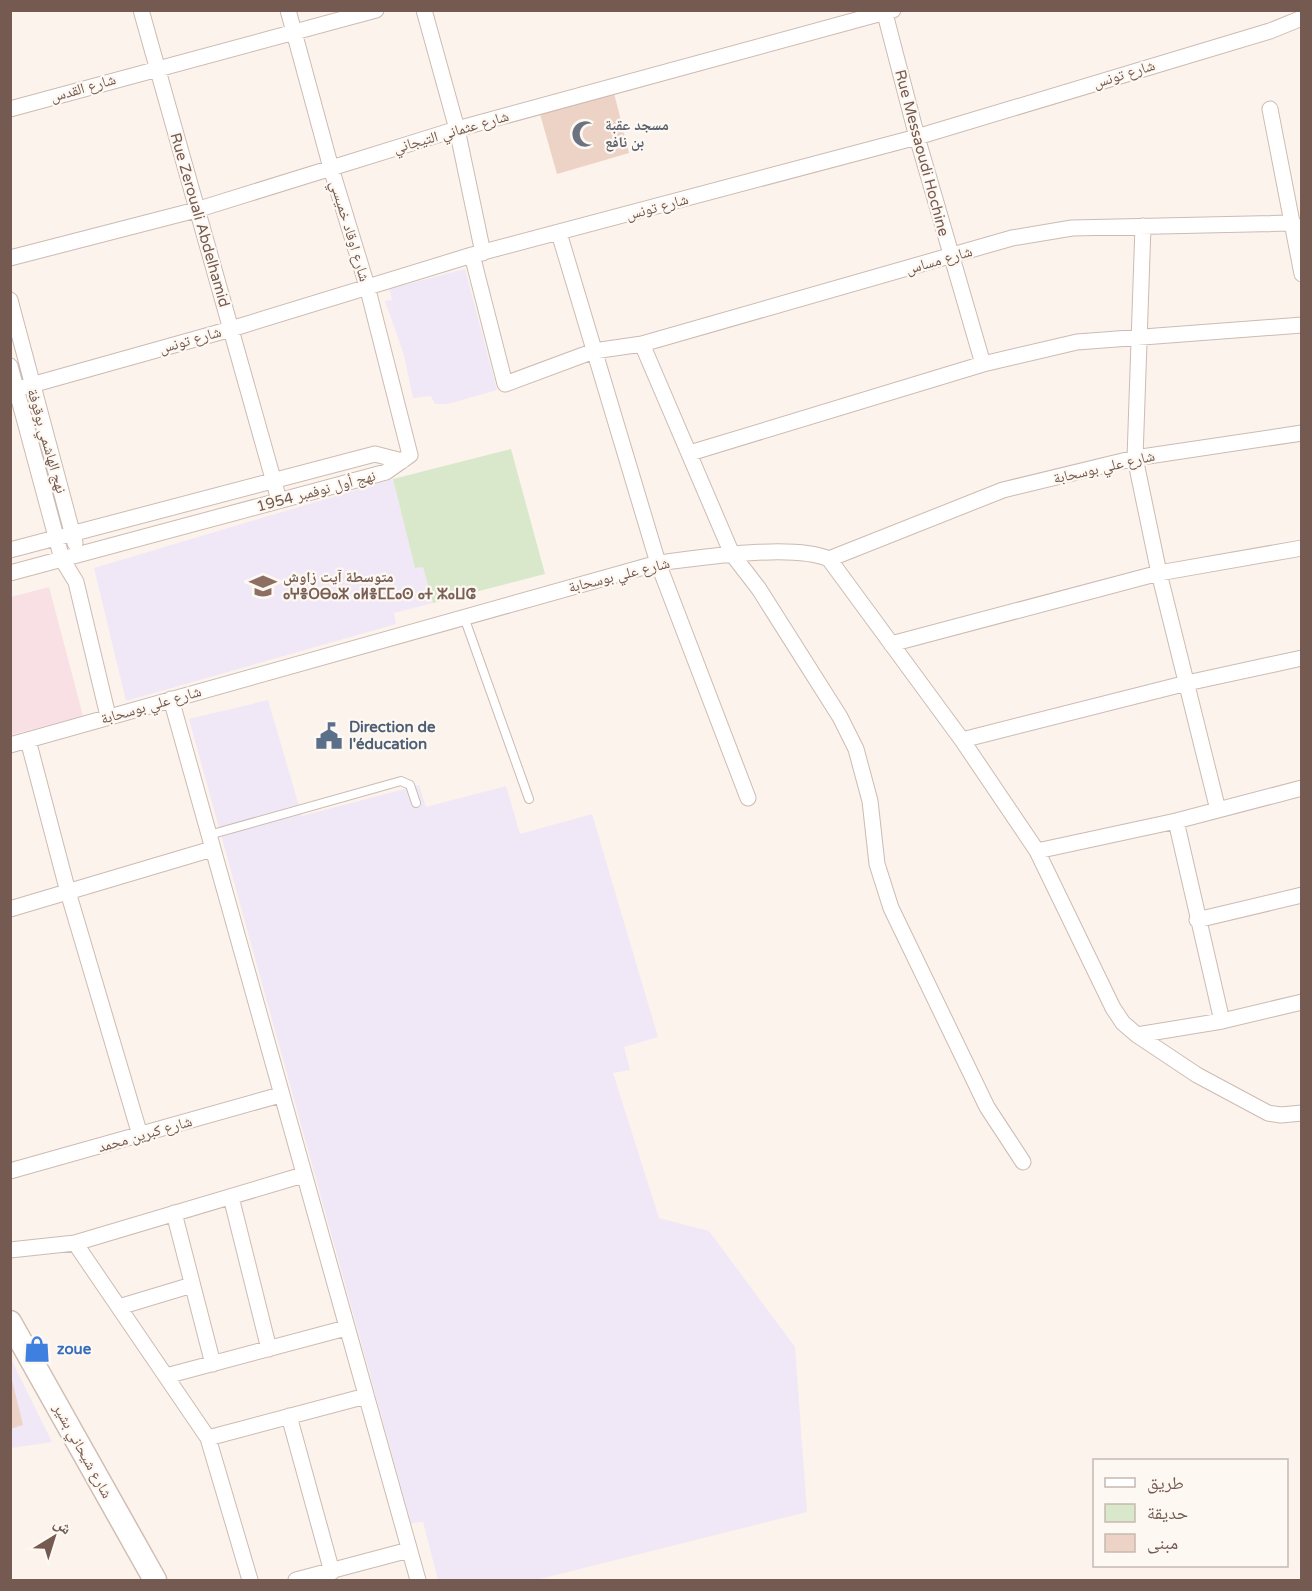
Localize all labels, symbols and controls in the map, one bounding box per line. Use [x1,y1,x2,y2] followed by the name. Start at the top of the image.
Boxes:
[1091,56,1158,93] street label: شارع تونس
[891,68,953,238] street label: Rue Messaoudi Hochine
[48,70,118,107] street label: شارع القدس
[391,107,512,160] street label: شارع عثماني التيجاني
[605,116,669,152] place label: مسجد عقبة بن نافع
[570,119,600,149] mosque icon: مسجد عقبة بن نافع
[166,131,234,309] street label: Rue Zerouali Abdelhamid
[323,178,374,285] street label: شارع اوقاد خميسي
[624,190,691,225] street label: شارع تونس
[904,242,975,279] street label: شارع مساس
[157,322,224,358] street label: شارع تونس
[21,387,71,496] street label: نهج الهاشمي بوقوفة
[1052,447,1157,490] street label: شارع علي بوسحابة
[254,466,378,517] street label: نهج أول نوفمبر 1954
[567,554,672,599] street label: شارع علي بوسحابة
[283,568,477,603] place label: متوسطة آيت زاوش ⴰⵖⴻⵔⴱⴰⵣ ⴰⵍⴻⵎⵎⴰⵙ ⴰⵜ ⵣⴰⵡⵛ
[248,571,278,601] school or university icon: متوسطة آيت زاوش ⴰⵖⴻⵔⴱⴰⵣ ⴰⵍⴻⵎⵎⴰⵙ ⴰⵜ ⵣⴰⵡⵛ
[99,682,204,731] street label: شارع علي بوسحابة
[349,718,436,753] place label: Direction de l'éducation
[314,721,344,751] public building icon: Direction de l'éducation
[96,1112,195,1157] street label: شارع كبرين محمد
[22,1334,52,1364] shop icon: zoue
[57,1340,92,1358] place label: zoue
[47,1400,116,1503] street label: شارع شيحاني بشير
[1093,1459,1288,1567] legend
[1147,1472,1184,1494] text: طريق
[1147,1502,1188,1524] text: حديقة
[24,1507,84,1567] north arrow
[50,1513,75,1539] text: ش
[1147,1532,1178,1554] text: مبنى

